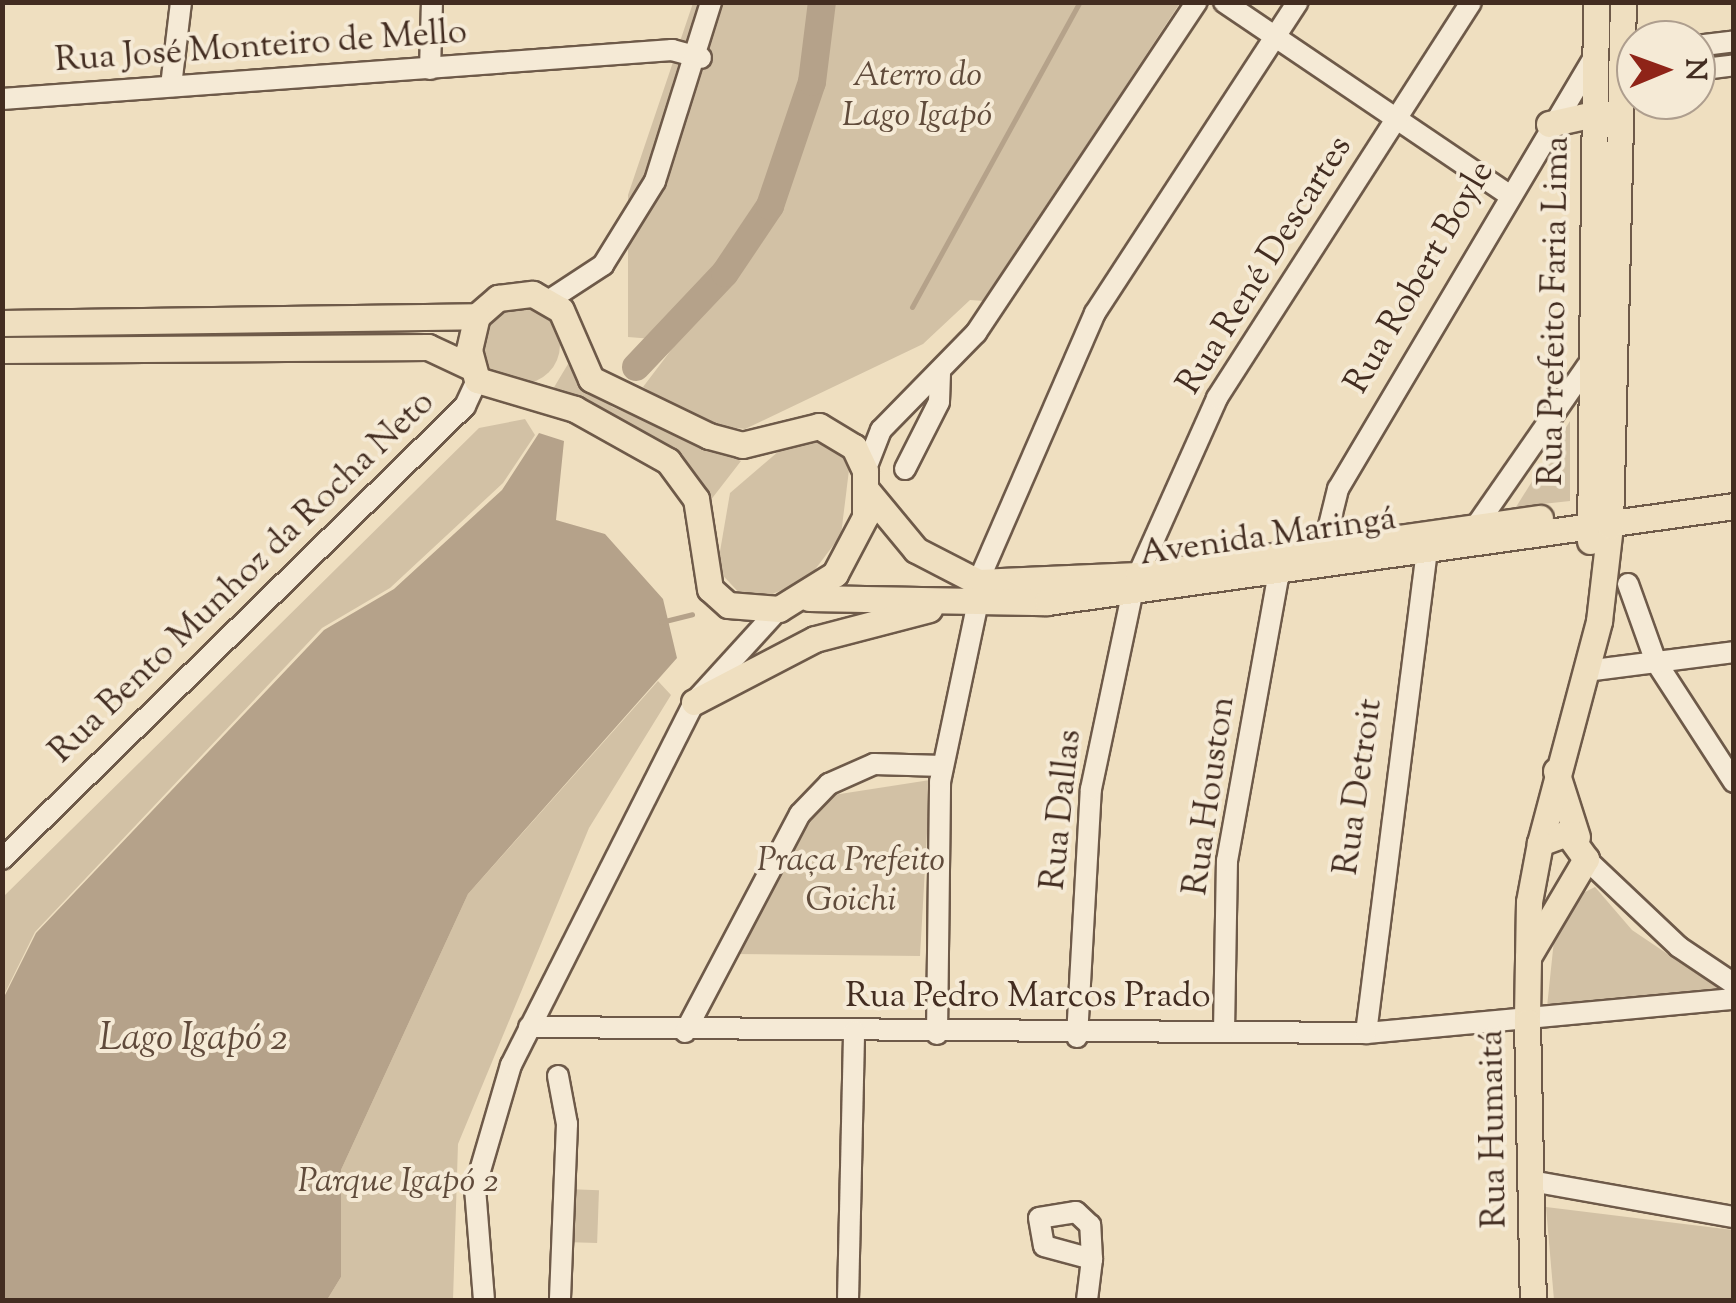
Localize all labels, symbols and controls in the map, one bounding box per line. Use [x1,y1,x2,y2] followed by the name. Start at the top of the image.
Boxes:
[54,13,468,83] street label: Rua José Monteiro de Mello
[1616,20,1716,120] north arrow
[842,56,992,138] park label: Aterro do Lago Igapó
[1674,58,1714,81] text: N
[1170,129,1362,403] street label: Rua René Descartes
[1532,136,1580,486] street label: Rua Prefeito Faria Lima
[1337,154,1505,402] street label: Rua Robert Boyle
[42,383,444,773] street label: Rua Bento Munhoz da Rocha Neto
[1137,499,1399,577] street label: Avenida Maringá
[1176,694,1246,898] street label: Rua Houston
[1327,696,1393,878] street label: Rua Detroit
[1034,728,1092,892] street label: Rua Dallas
[757,841,945,923] park label: Praça Prefeito Goichi
[845,977,1211,1019] street label: Rua Pedro Marcos Prado
[99,1018,287,1064] water label: Lago Igapó 2
[1472,1029,1518,1229] street label: Rua Humaitá
[298,1162,498,1204] park label: Parque Igapó 2

